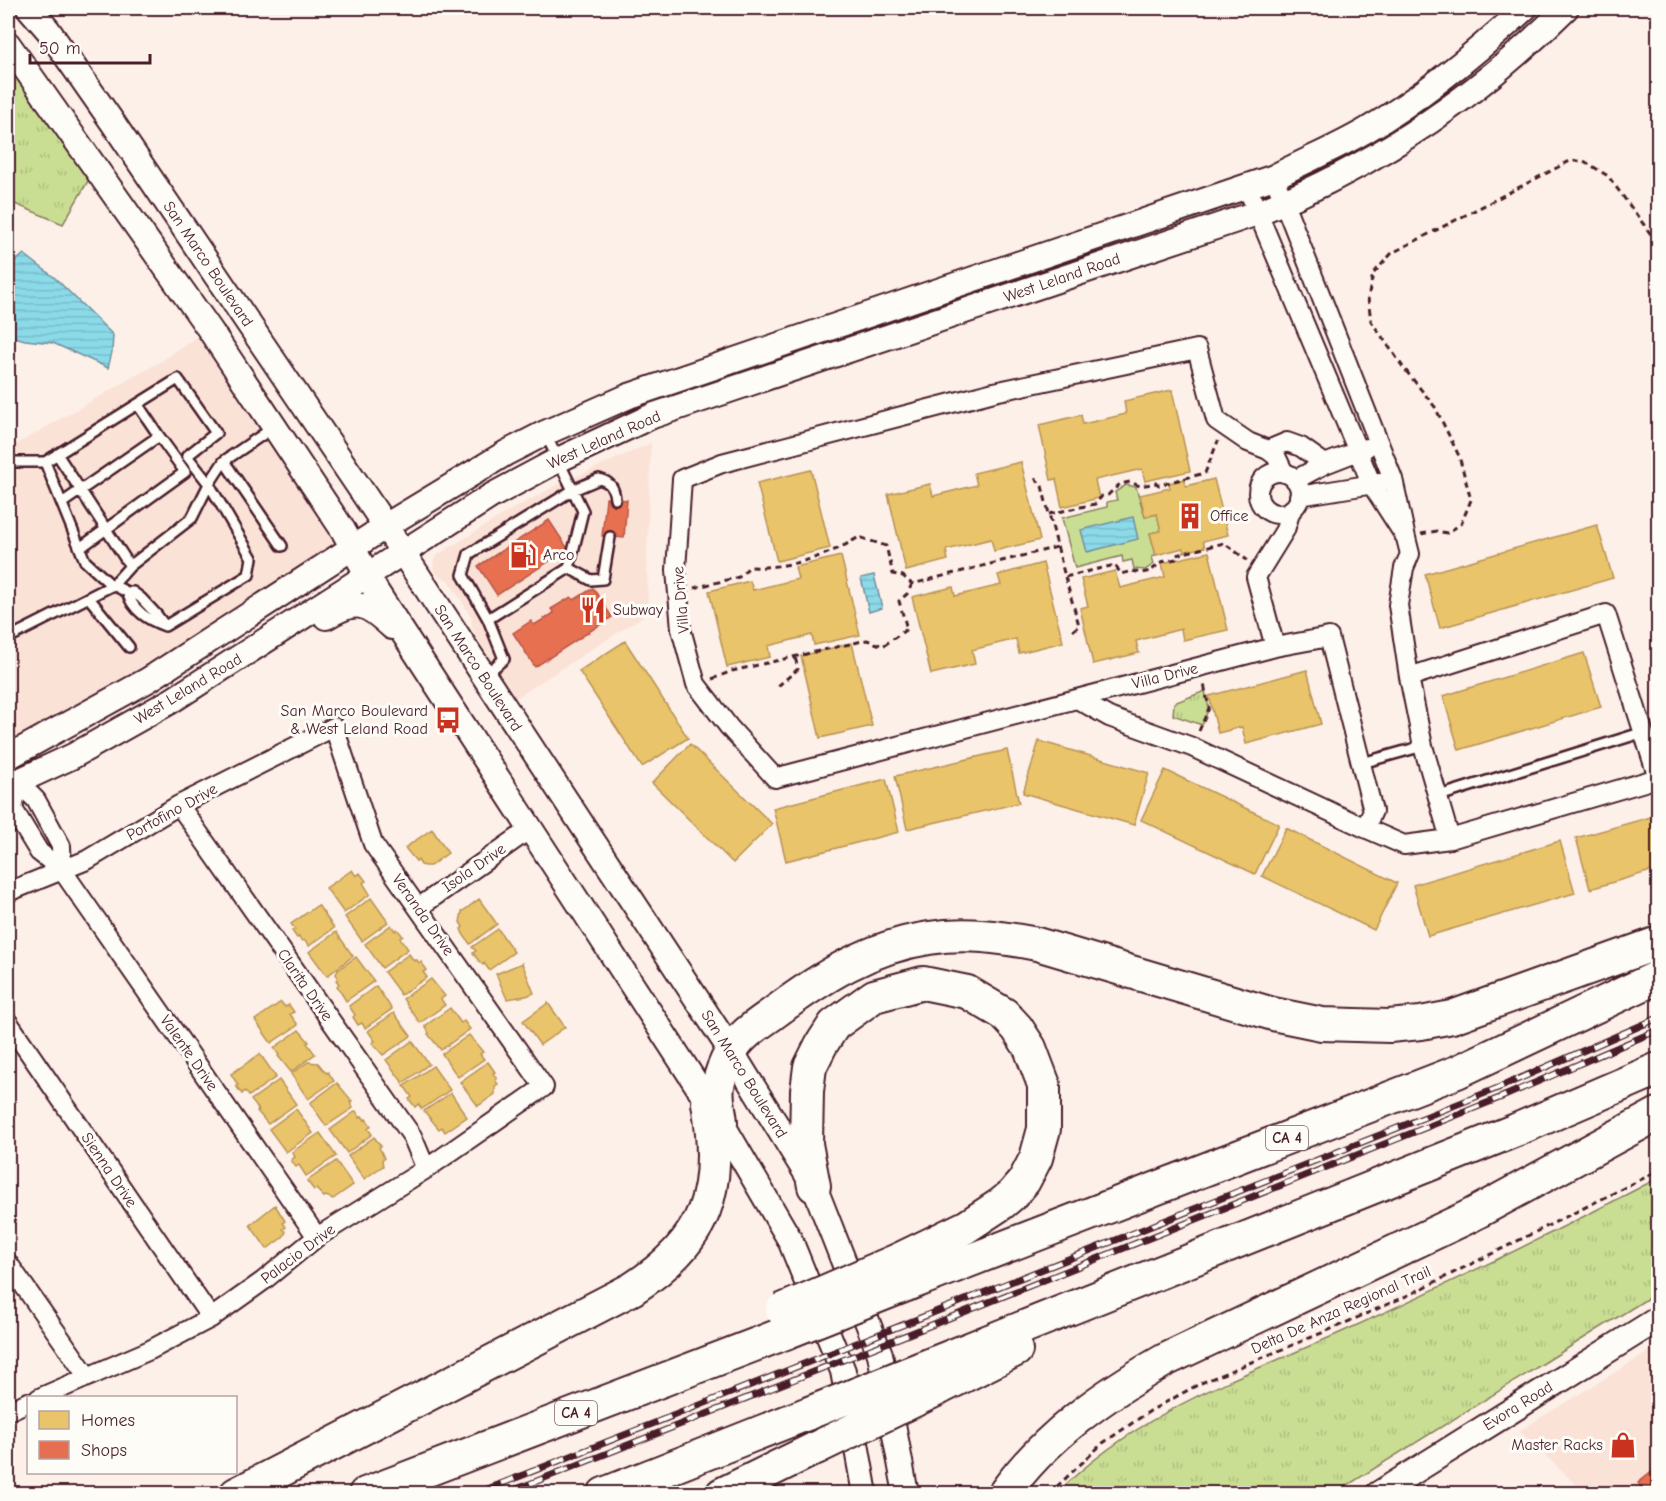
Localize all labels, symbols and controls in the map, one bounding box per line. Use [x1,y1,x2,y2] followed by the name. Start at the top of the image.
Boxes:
[30,27,150,65] scale bar
[39,38,81,59] text: 50 m
[159,198,257,330] street label: San Marco Boulevard
[1001,250,1123,306] street label: West Leland Road
[545,407,663,473] street label: West Leland Road
[1175,501,1205,531] building icon: Office
[1210,507,1249,525] place label: Office
[508,540,538,570] fuel station icon: Arco
[543,546,574,564] place label: Arco
[669,566,693,634] street label: Villa Drive
[578,595,608,625] restaurant icon: Subway
[430,601,526,735] street label: San Marco Boulevard
[613,601,664,619] place label: Subway
[131,650,245,728] street label: West Leland Road
[1130,659,1200,693] street label: Villa Drive
[281,702,428,738] place label: San Marco Boulevard & West Leland Road
[433,705,463,735] bus stop icon: San Marco Boulevard & West Leland Road
[124,780,220,844] street label: Portofino Drive
[439,840,509,896] street label: Isola Drive
[388,871,458,959] street label: Veranda Drive
[274,946,336,1024] street label: Clarita Drive
[697,1007,791,1141] street label: San Marco Boulevard
[156,1012,222,1094] street label: Valente Drive
[1266,1126,1308,1150] road number: CA 4
[77,1129,141,1211] street label: Sienna Drive
[257,1220,339,1288] street label: Palacio Drive
[1248,1262,1434,1358] street label: Delta De Anza Regional Trail
[1480,1378,1556,1434] street label: Evora Road
[27,1396,237,1474] legend
[555,1401,597,1425] road number: CA 4
[81,1410,135,1431] text: Homes
[1608,1430,1638,1460] shop icon: Master Racks
[1511,1436,1603,1454] place label: Master Racks
[81,1440,127,1461] text: Shops

